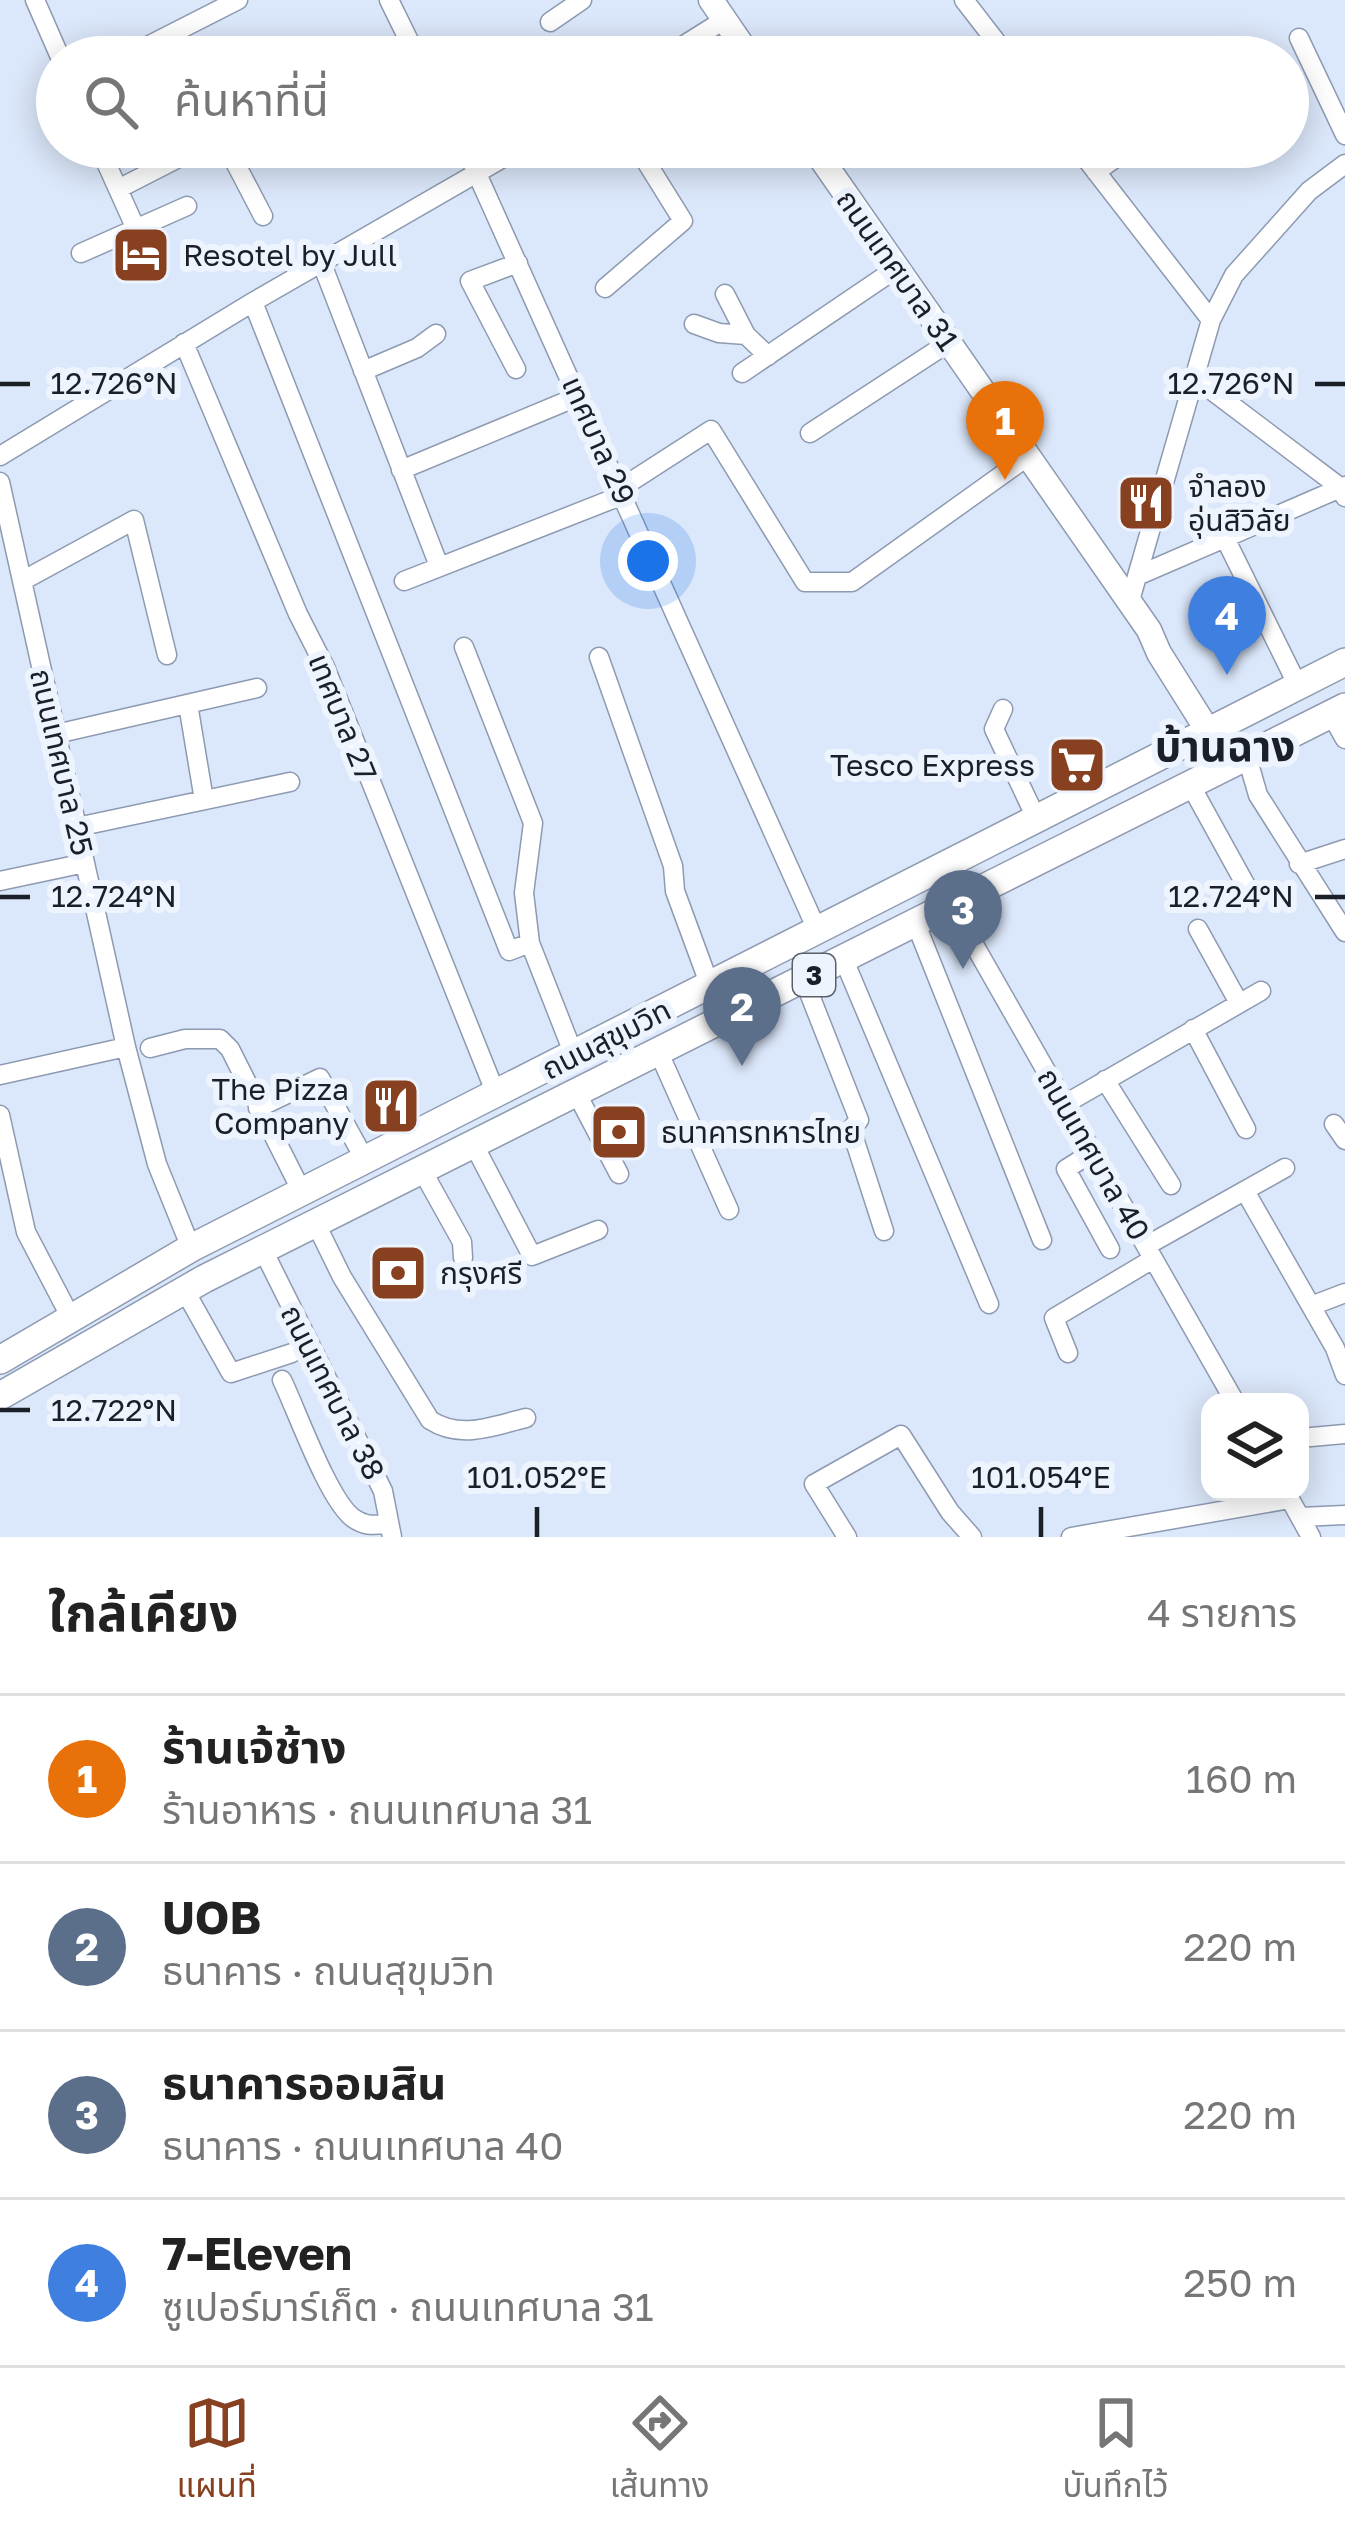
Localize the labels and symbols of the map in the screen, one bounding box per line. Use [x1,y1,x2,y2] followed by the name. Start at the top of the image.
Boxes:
[829,183,967,357] street label: ถนนเทศบาล 31
[110,224,172,286] hotel icon: Resotel by Jull
[183,237,397,273] place label: Resotel by Jull
[51,365,177,401] text: 12.726°N
[1168,365,1294,401] text: 12.726°N
[555,370,643,510] street label: เทศบาล 29
[966,381,1044,480] pin: 1
[1188,468,1290,539] place label: จำลอง อุ่นสิวิลัย
[1115,472,1177,534] restaurant icon: จำลอง อุ่นสิวิลัย
[618,531,678,591] your location
[1188,576,1266,675] pin: 4
[301,648,385,786] street label: เทศบาล 27
[23,665,101,859] street label: ถนนเทศบาล 25
[1155,720,1295,770] district label: บ้านฉาง
[1046,734,1108,796] supermarket icon: Tesco Express
[830,747,1035,783] place label: Tesco Express
[924,870,1002,969] pin: 3
[51,878,177,914] text: 12.724°N
[1168,878,1294,914] text: 12.724°N
[793,954,835,996] road number: 3
[703,967,781,1066] pin: 2
[536,991,677,1088] street label: ถนนสุขุมวิท
[1030,1062,1158,1246] street label: ถนนเทศบาล 40
[212,1071,349,1141] place label: The Pizza Company
[360,1075,422,1137] restaurant icon: The Pizza Company
[588,1101,650,1163] bank icon: ธนาคารทหารไทย
[661,1114,861,1150] place label: ธนาคารทหารไทย
[367,1242,429,1304] bank icon: กรุงศรี
[440,1255,522,1292] place label: กรุงศรี
[273,1298,393,1486] street label: ถนนเทศบาล 38
[51,1392,177,1428] text: 12.722°N
[467,1459,607,1495] text: 101.052°E
[971,1459,1111,1495] text: 101.054°E

